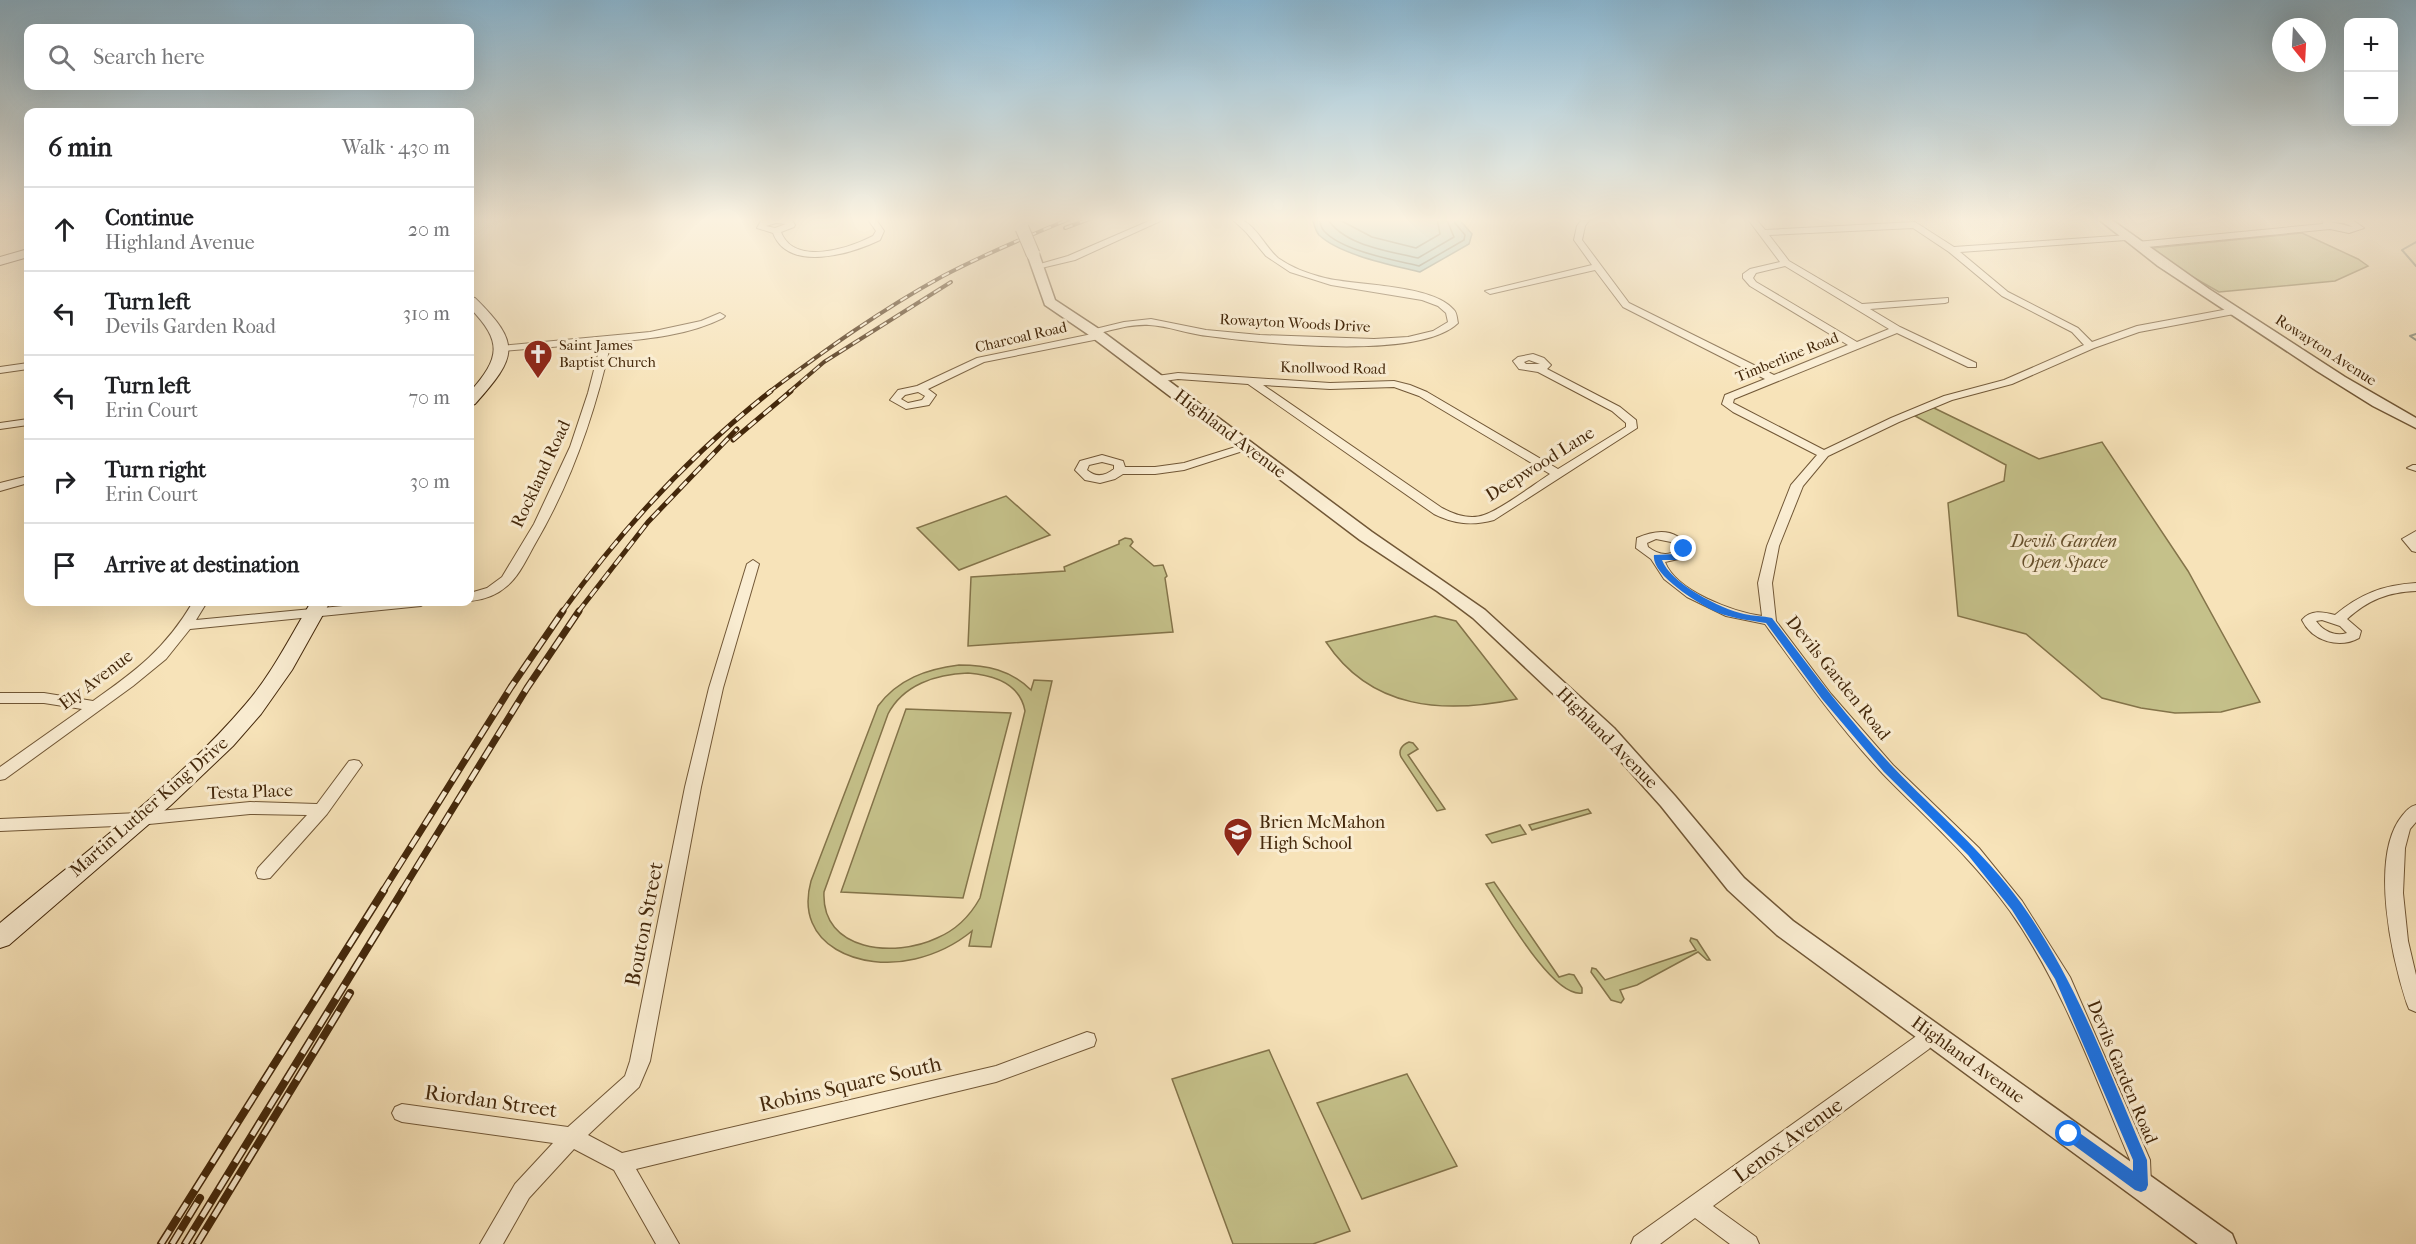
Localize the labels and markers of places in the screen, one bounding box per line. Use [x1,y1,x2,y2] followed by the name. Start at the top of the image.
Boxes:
[559,336,656,371] place label: Saint James Baptist Church
[522,338,554,380] church icon: Saint James Baptist Church
[1259,812,1386,854] place label: Brien McMahon High School
[1222,816,1254,858] school or university icon: Brien McMahon High School

